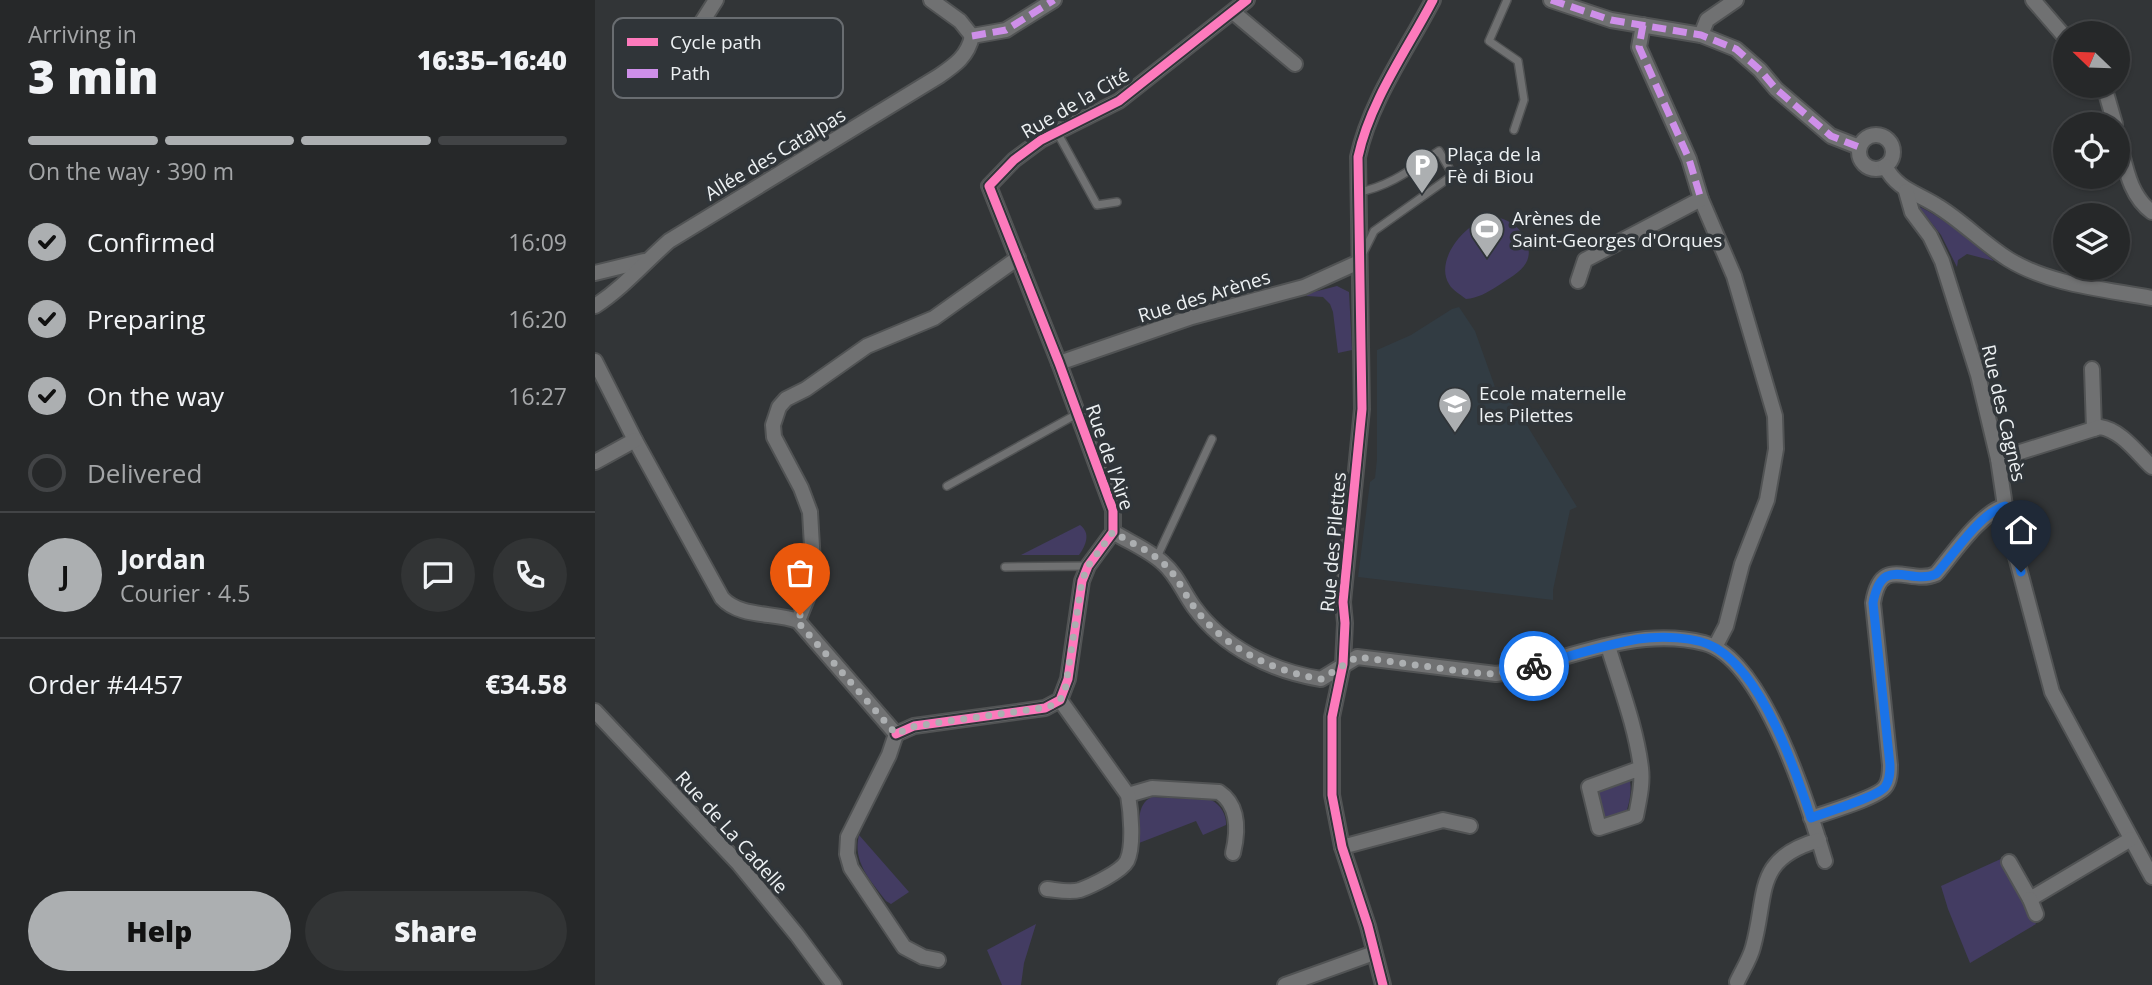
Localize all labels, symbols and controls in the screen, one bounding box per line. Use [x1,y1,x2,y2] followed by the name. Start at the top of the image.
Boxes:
[28,18,137,50] text: Arriving in
[613,18,843,98] legend
[2053,21,2130,98] north arrow
[2053,21,2130,280] map controls
[670,29,762,55] text: Cycle path
[417,42,567,78] text: 16:35–16:40
[28,45,159,107] text: 3 min
[670,60,710,86] text: Path
[1016,62,1134,144] street label: Rue de la Cité
[700,102,850,206] street label: Allée des Catalpas
[2053,112,2130,189] button: locate
[1447,141,1541,189] place label: Plaça de la Fè di Biou
[1403,146,1441,195] parking icon: Plaça de la Fè di Biou
[28,155,234,187] text: On the way · 390 m
[2053,203,2130,280] button: layers
[1512,205,1722,253] place label: Arènes de Saint-Georges d'Orques
[1468,210,1506,259] sports icon: Arènes de Saint-Georges d'Orques
[28,223,66,261] icon: check
[87,224,215,260] text: Confirmed
[508,226,567,258] text: 16:09
[1135,264,1273,328] street label: Rue des Arènes
[28,300,66,338] icon: check
[87,301,205,337] text: Preparing
[508,303,567,335] text: 16:20
[1976,342,2032,484] street label: Rue des Cagnès
[28,377,66,415] icon: check
[87,378,224,414] text: On the way
[508,380,567,412] text: 16:27
[1479,380,1626,428] place label: Ecole maternelle les Pilettes
[1436,385,1474,434] school or university icon: Ecole maternelle les Pilettes
[1080,401,1140,513] street label: Rue de l'Aire
[87,455,202,491] text: Delivered
[1314,471,1352,613] street label: Rue des Pilettes
[1991,500,2051,572] pin
[2002,511,2040,549] icon: home
[401,538,475,612] button: chat
[493,538,567,612] button: phone
[120,541,206,577] text: Jordan
[770,543,830,615] pin
[781,554,819,592] icon: bag
[61,557,69,593] text: J
[120,577,250,609] text: Courier · 4.5
[1499,631,1569,701] courier
[1515,647,1553,685] icon: bike
[28,666,183,702] text: Order #4457
[485,666,567,702] text: €34.58
[670,765,794,899] street label: Rue de La Cadelle
[28,891,291,971] button: Help
[305,891,567,971] button: Share

